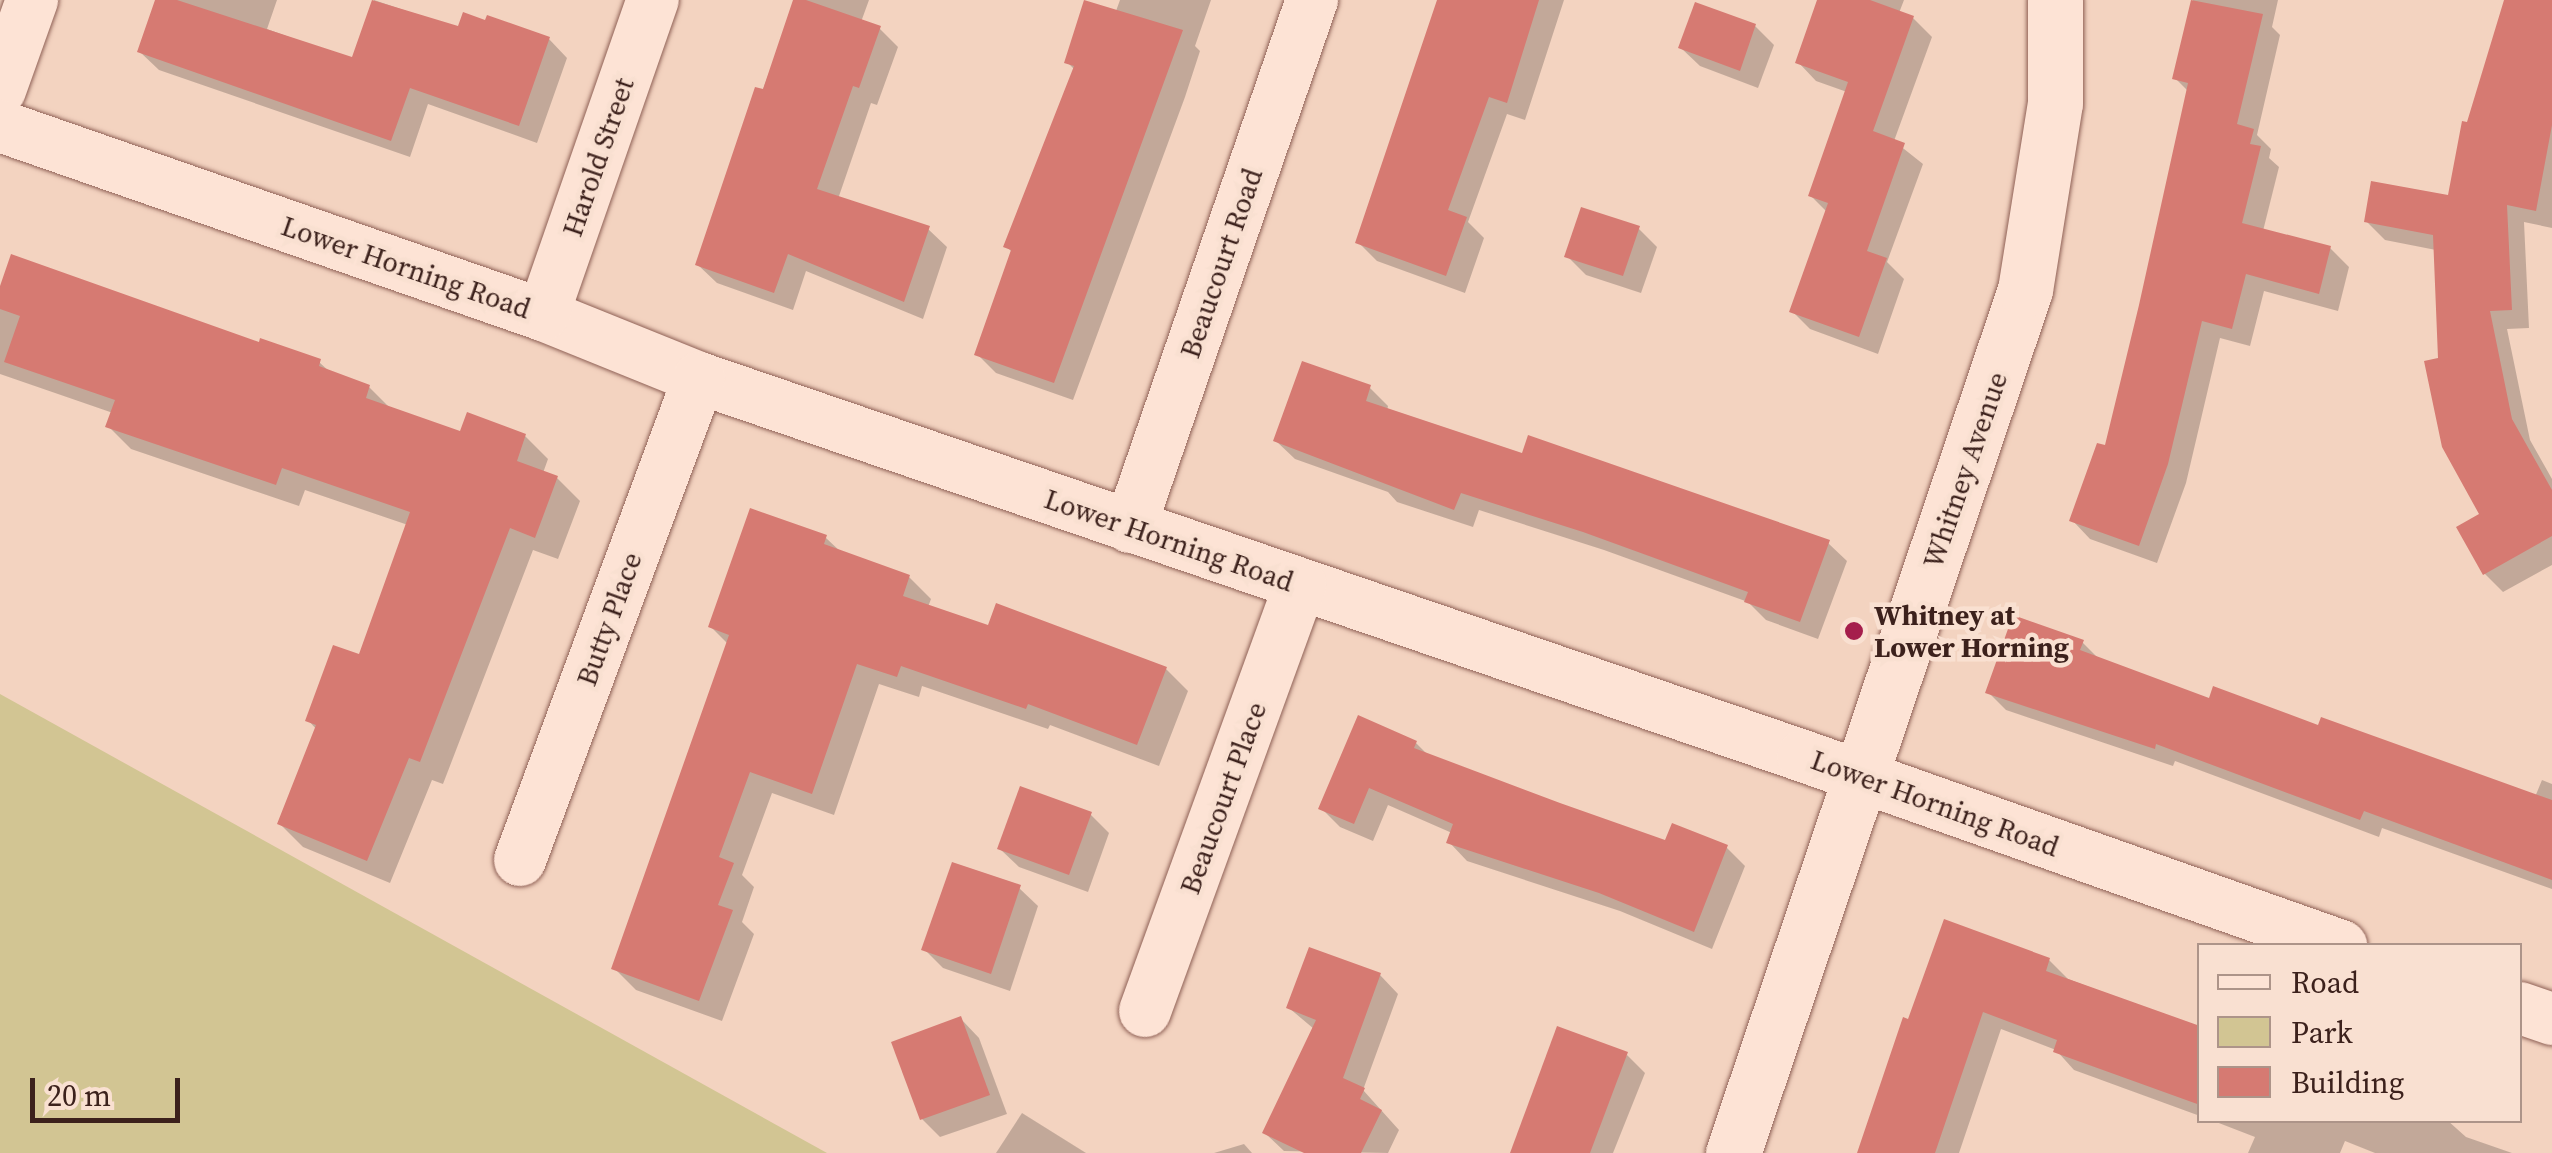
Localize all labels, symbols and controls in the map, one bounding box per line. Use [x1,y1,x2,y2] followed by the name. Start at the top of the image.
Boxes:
[555,73,641,241] street label: Harold Street
[1173,164,1269,362] street label: Beaucourt Road
[277,209,535,325] street label: Lower Horning Road
[1916,368,2014,572] street label: Whitney Avenue
[1040,482,1298,598] street label: Lower Horning Road
[569,548,649,690] street label: Butty Place
[1874,598,2069,664] place label: Whitney at Lower Horning
[1843,620,1865,642] marker: Whitney at Lower Horning
[1173,697,1273,899] street label: Beaucourt Place
[1807,743,2063,863] street label: Lower Horning Road
[2197,943,2522,1123] legend
[2291,962,2359,1003] text: Road
[2291,1012,2353,1053] text: Park
[35,1058,185,1120] scale bar
[2291,1062,2404,1103] text: Building
[47,1075,111,1116] text: 20 m

